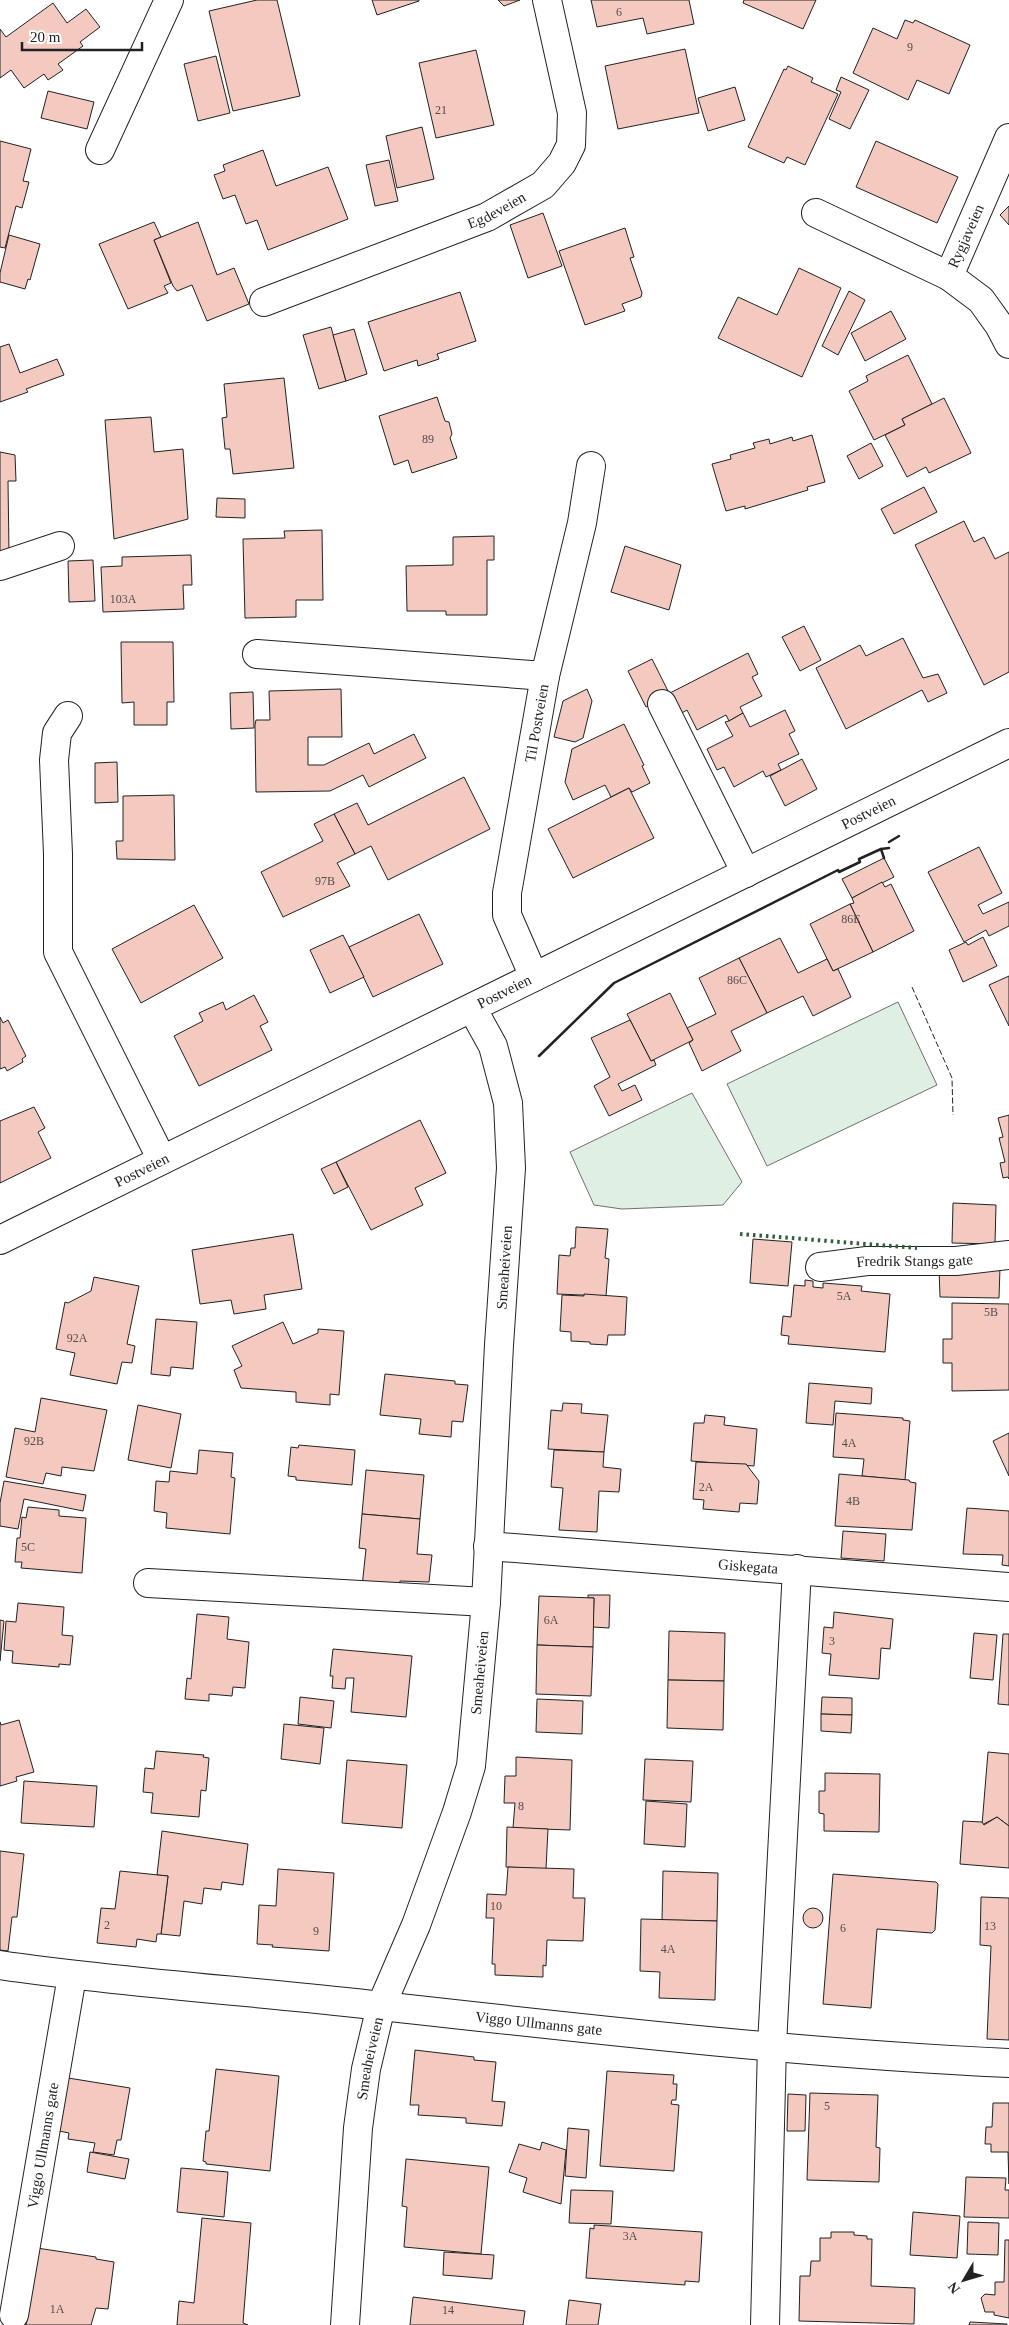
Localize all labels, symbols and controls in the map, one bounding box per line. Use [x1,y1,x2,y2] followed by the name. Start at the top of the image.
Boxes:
[616,5,622,19] house number: 6
[22,20,142,52] scale bar
[30,29,61,45] text: 20 m
[907,40,913,54] house number: 9
[435,103,447,117] house number: 21
[465,188,529,232] street label: Egdeveien
[945,201,987,270] street label: Rygjaveien
[422,432,434,446] house number: 89
[110,592,137,606] house number: 103A
[522,682,552,764] street label: Til Postveien
[839,792,899,832] street label: Postveien
[315,874,335,888] house number: 97B
[841,912,861,926] house number: 86E
[474,971,534,1012] street label: Postveien
[727,973,747,987] house number: 86C
[112,1150,172,1190] street label: Postveien
[493,1224,515,1310] street label: Smeaheiveien
[855,1251,974,1270] street label: Fredrik Stangs gate
[837,1289,852,1303] house number: 5A
[984,1305,998,1319] house number: 5B
[67,1331,88,1345] house number: 92A
[24,1434,44,1448] house number: 92B
[842,1436,857,1450] house number: 4A
[699,1480,714,1494] house number: 2A
[846,1494,860,1508] house number: 4B
[21,1540,35,1554] house number: 5C
[718,1556,779,1577] street label: Giskegata
[544,1613,559,1627] house number: 6A
[468,1629,491,1715] street label: Smeaheiveien
[829,1634,835,1648] house number: 3
[518,1799,524,1813] house number: 8
[490,1899,502,1913] house number: 10
[104,1918,110,1932] house number: 2
[984,1919,996,1933] house number: 13
[840,1921,846,1935] house number: 6
[313,1924,319,1938] house number: 9
[661,1942,676,1956] house number: 4A
[474,2008,603,2038] street label: Viggo Ullmanns gate
[354,2015,386,2101] street label: Smeaheiveien
[24,2081,62,2210] street label: Viggo Ullmanns gate
[824,2099,830,2113] house number: 5
[623,2229,638,2243] house number: 3A
[939,2255,989,2305] north arrow
[945,2279,963,2296] text: N
[50,2302,65,2316] house number: 1A
[442,2303,454,2317] house number: 14

